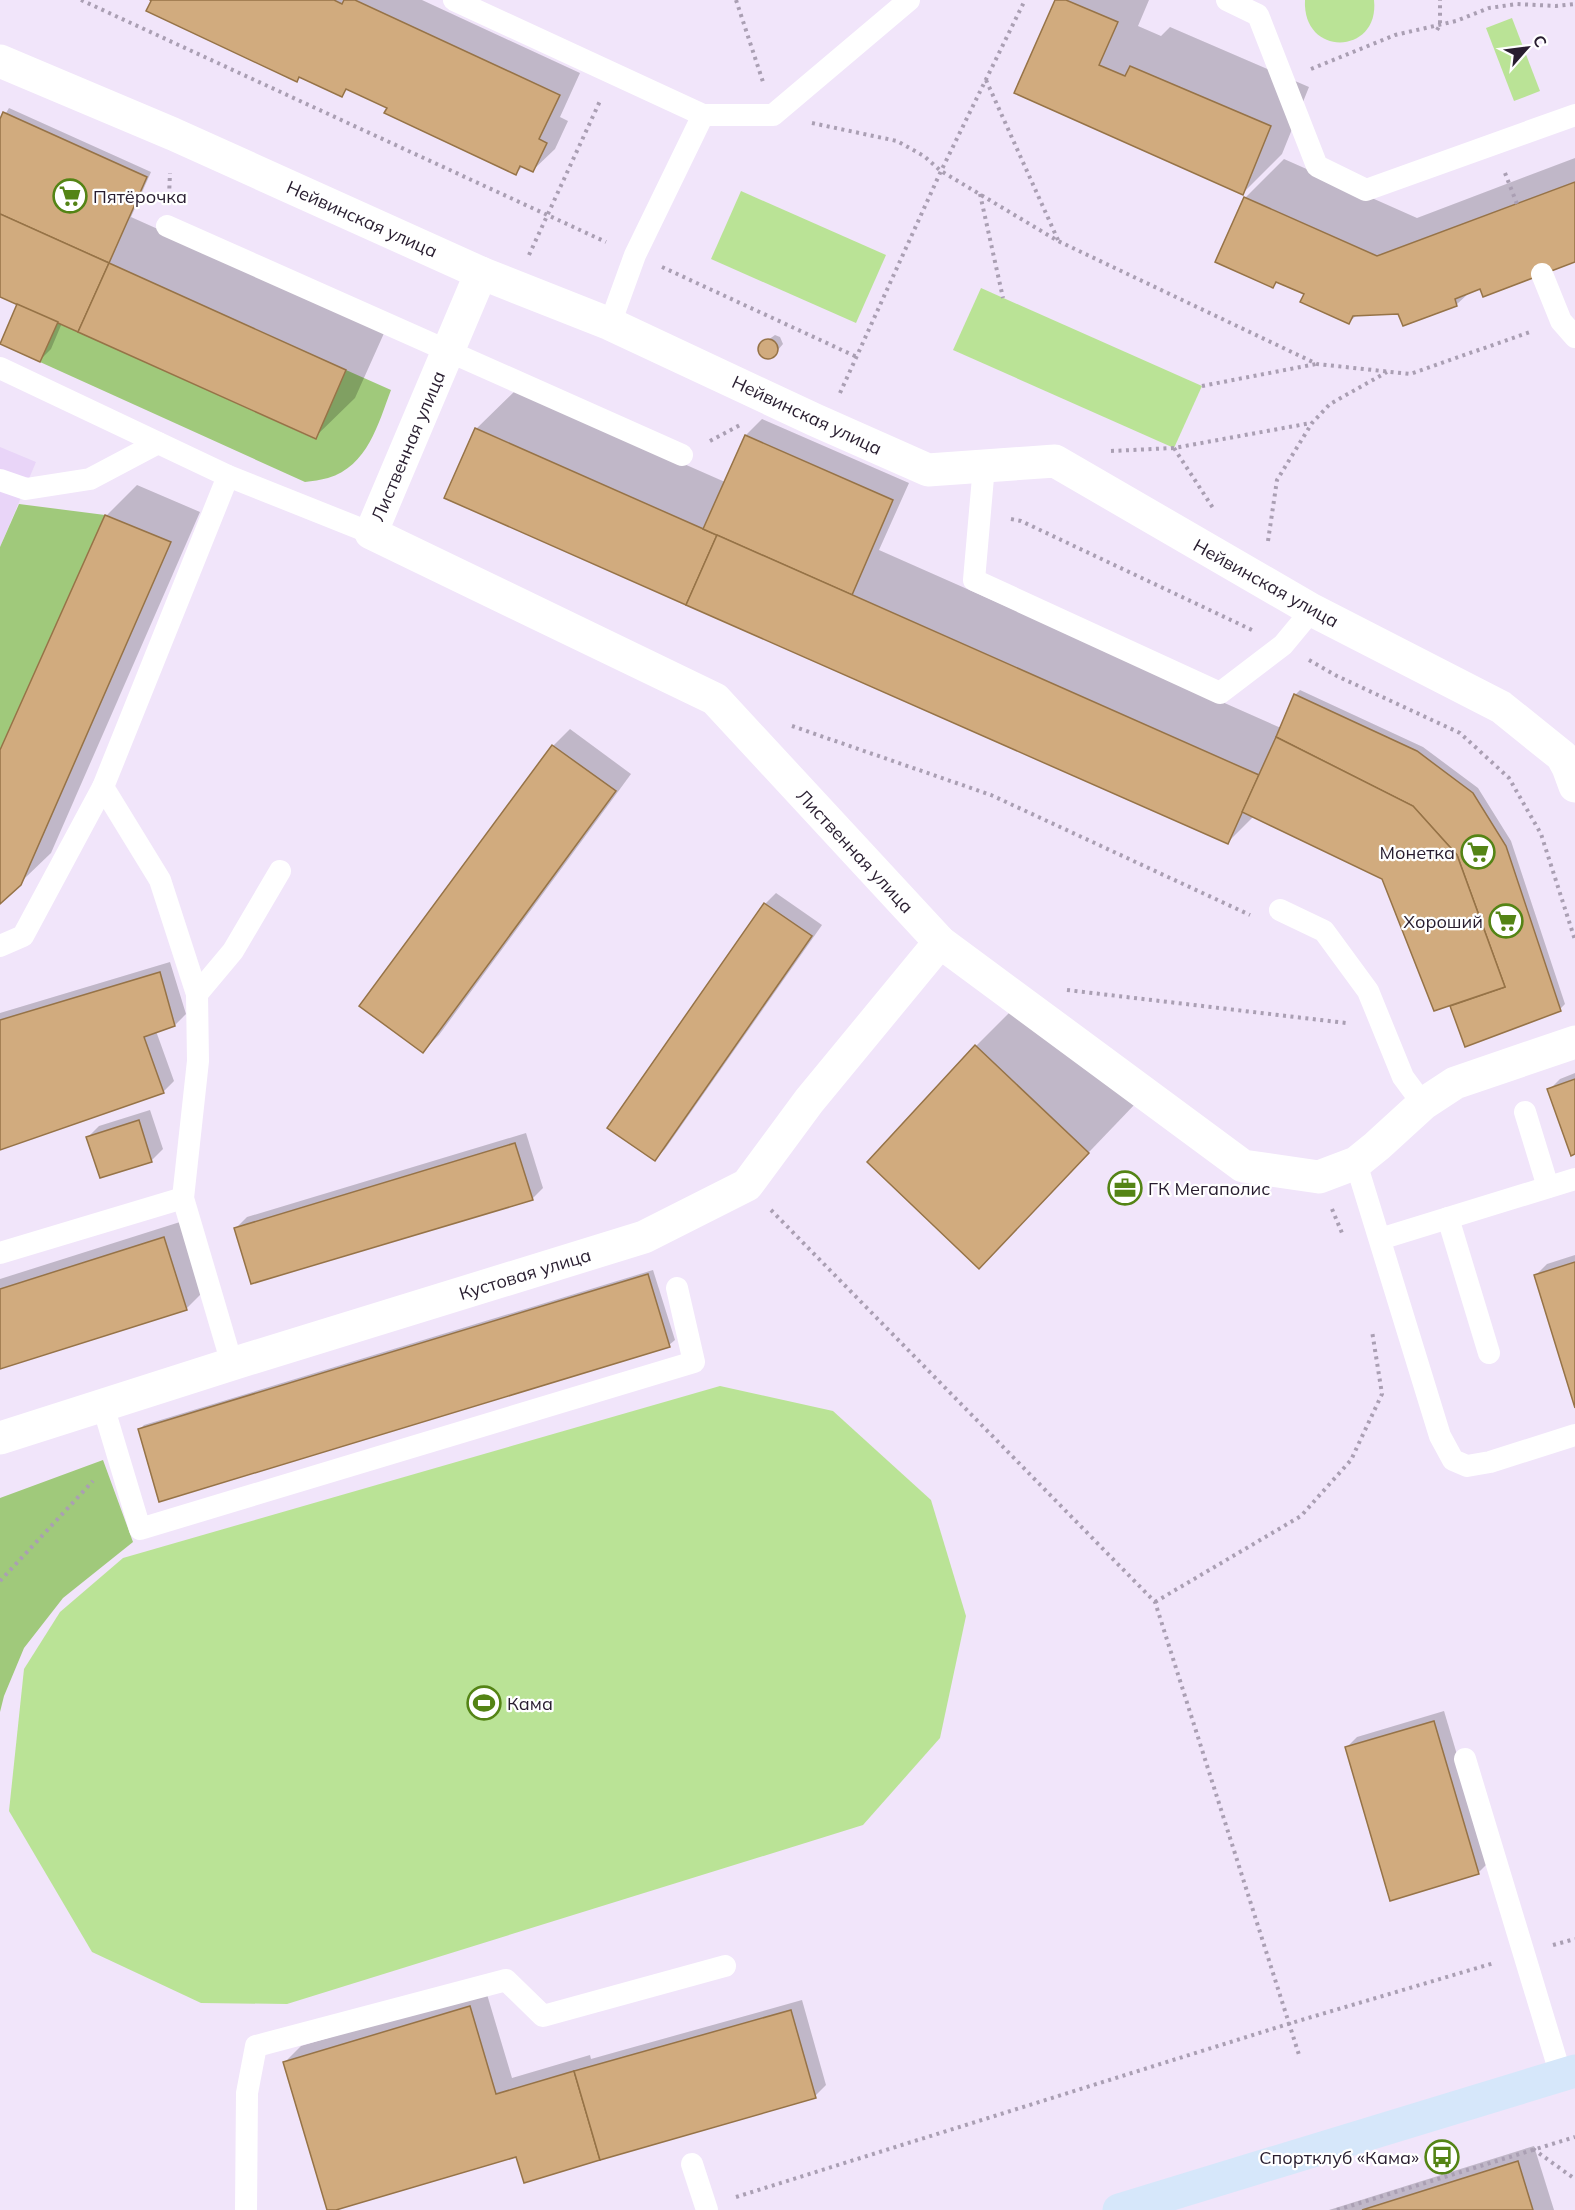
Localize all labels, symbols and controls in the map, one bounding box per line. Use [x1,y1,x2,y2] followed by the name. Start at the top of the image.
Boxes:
[1497,18,1557,78] north arrow
[1529,31,1552,51] text: С
[283,175,441,263] street label: Нейвинская улица
[52,178,88,214] supermarket icon: Пятёрочка
[93,185,187,208] place label: Пятёрочка
[366,367,450,525] street label: Лиственная улица
[728,370,886,460] street label: Нейвинская улица
[1189,533,1343,633] street label: Нейвинская улица
[792,784,918,918] street label: Лиственная улица
[1460,834,1496,870] supermarket icon: Монетка
[1380,841,1455,864] place label: Монетка
[1488,903,1524,939] supermarket icon: Хороший
[1403,910,1483,933] place label: Хороший
[1107,1170,1143,1206] office icon: ГК Мегаполис
[1148,1177,1270,1200] place label: ГК Мегаполис
[456,1243,594,1305] street label: Кустовая улица
[466,1685,502,1721] sports icon: Кама
[507,1692,553,1715] place label: Кама
[1424,2139,1460,2175] bus stop icon: Спортклуб «Кама»
[1259,2146,1419,2169] place label: Спортклуб «Кама»

